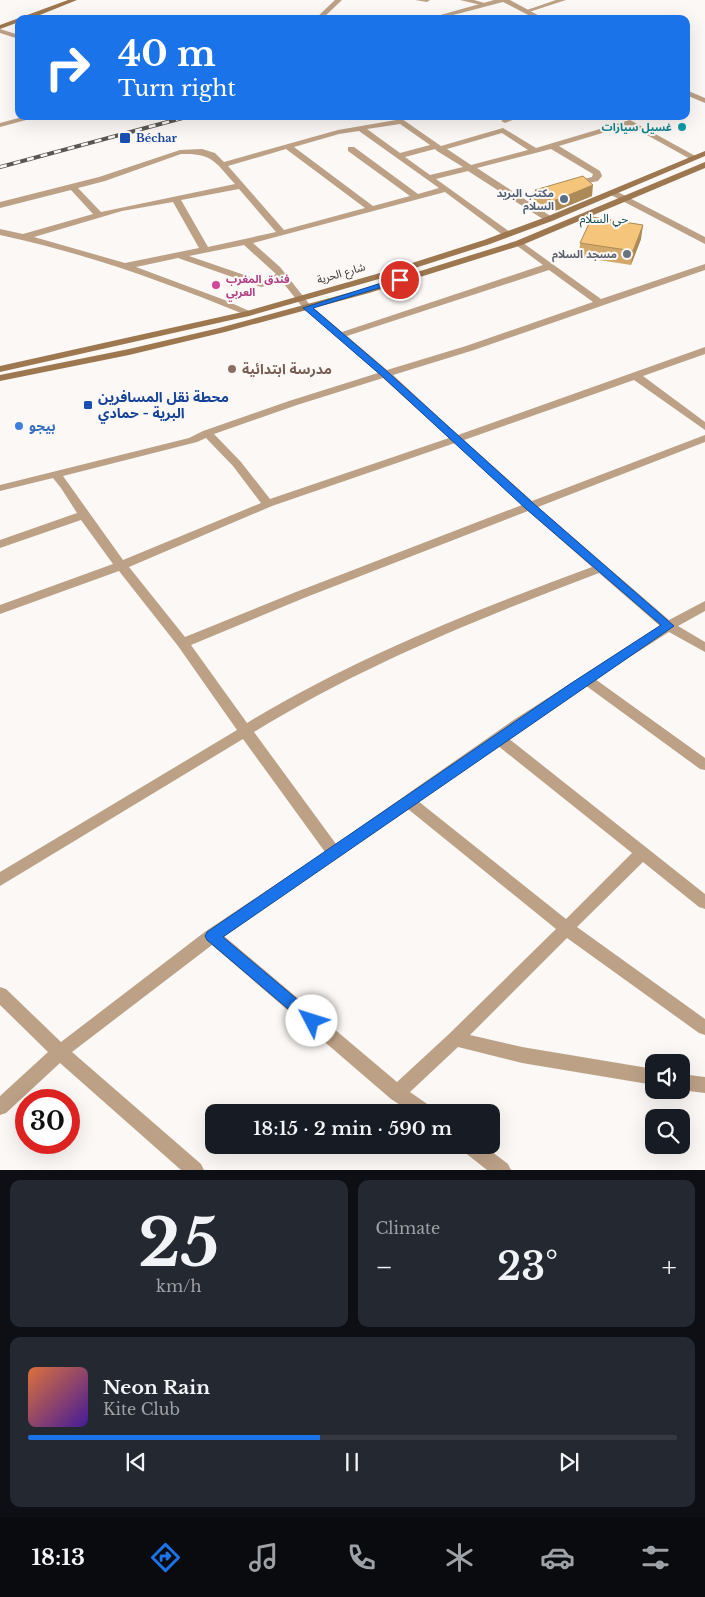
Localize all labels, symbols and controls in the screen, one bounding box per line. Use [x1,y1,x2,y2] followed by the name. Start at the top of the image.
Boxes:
[118,32,216,75] text: 40 m
[35,35,100,100] icon: right
[118,75,236,102] text: Turn right
[602,120,672,134] place label: غسيل سيارات
[676,121,688,133] marker: غسيل سيارات
[118,131,132,145] marker: Béchar
[136,131,178,145] place label: Béchar
[497,186,554,215] place label: مكتب البريد السلام
[558,193,570,205] marker: مكتب البريد السلام
[580,211,628,228] district label: حي السلام
[552,247,617,263] place label: مسجد السلام
[621,248,633,260] marker: مسجد السلام
[315,259,367,288] street label: شارع الحرية
[379,259,421,301] pin
[386,266,414,294] icon: arrive
[226,272,290,302] place label: فندق المغرب العربي
[210,279,222,291] marker: فندق المغرب العربي
[242,360,332,378] place label: مدرسة ابتدائية
[226,363,238,375] marker: مدرسة ابتدائية
[98,388,229,424] place label: محطة نقل المسافرين البرية - حمادي
[82,399,94,411] marker: محطة نقل المسافرين البرية - حمادي
[29,417,56,435] place label: بيجو
[13,420,25,432] marker: بيجو
[285,994,337,1046] position arrow
[645,1054,690,1154] map controls
[645,1054,690,1099] button: sound
[15,1089,80,1154] speed limit sign: 30
[645,1109,690,1154] button: search
[253,1117,452,1140] text: 18:15 · 2 min · 590 m
[138,1203,219,1284] text: 25
[376,1218,440,1238] text: Climate
[497,1243,558,1290] text: 23°
[376,1250,393,1285] text: −
[662,1250,677,1285] text: +
[156,1276,201,1296] text: km/h
[103,1376,210,1399] text: Neon Rain
[103,1399,180,1419] text: Kite Club
[122,1448,150,1476] icon: previous
[338,1448,366,1476] icon: pause
[555,1448,583,1476] icon: next
[148,1540,183,1575] icon: directions
[246,1540,281,1575] icon: music
[344,1540,379,1575] icon: phone
[442,1540,477,1575] icon: climate
[540,1540,575,1575] icon: car
[638,1540,673,1575] icon: filters
[32,1544,85,1571] text: 18:13

